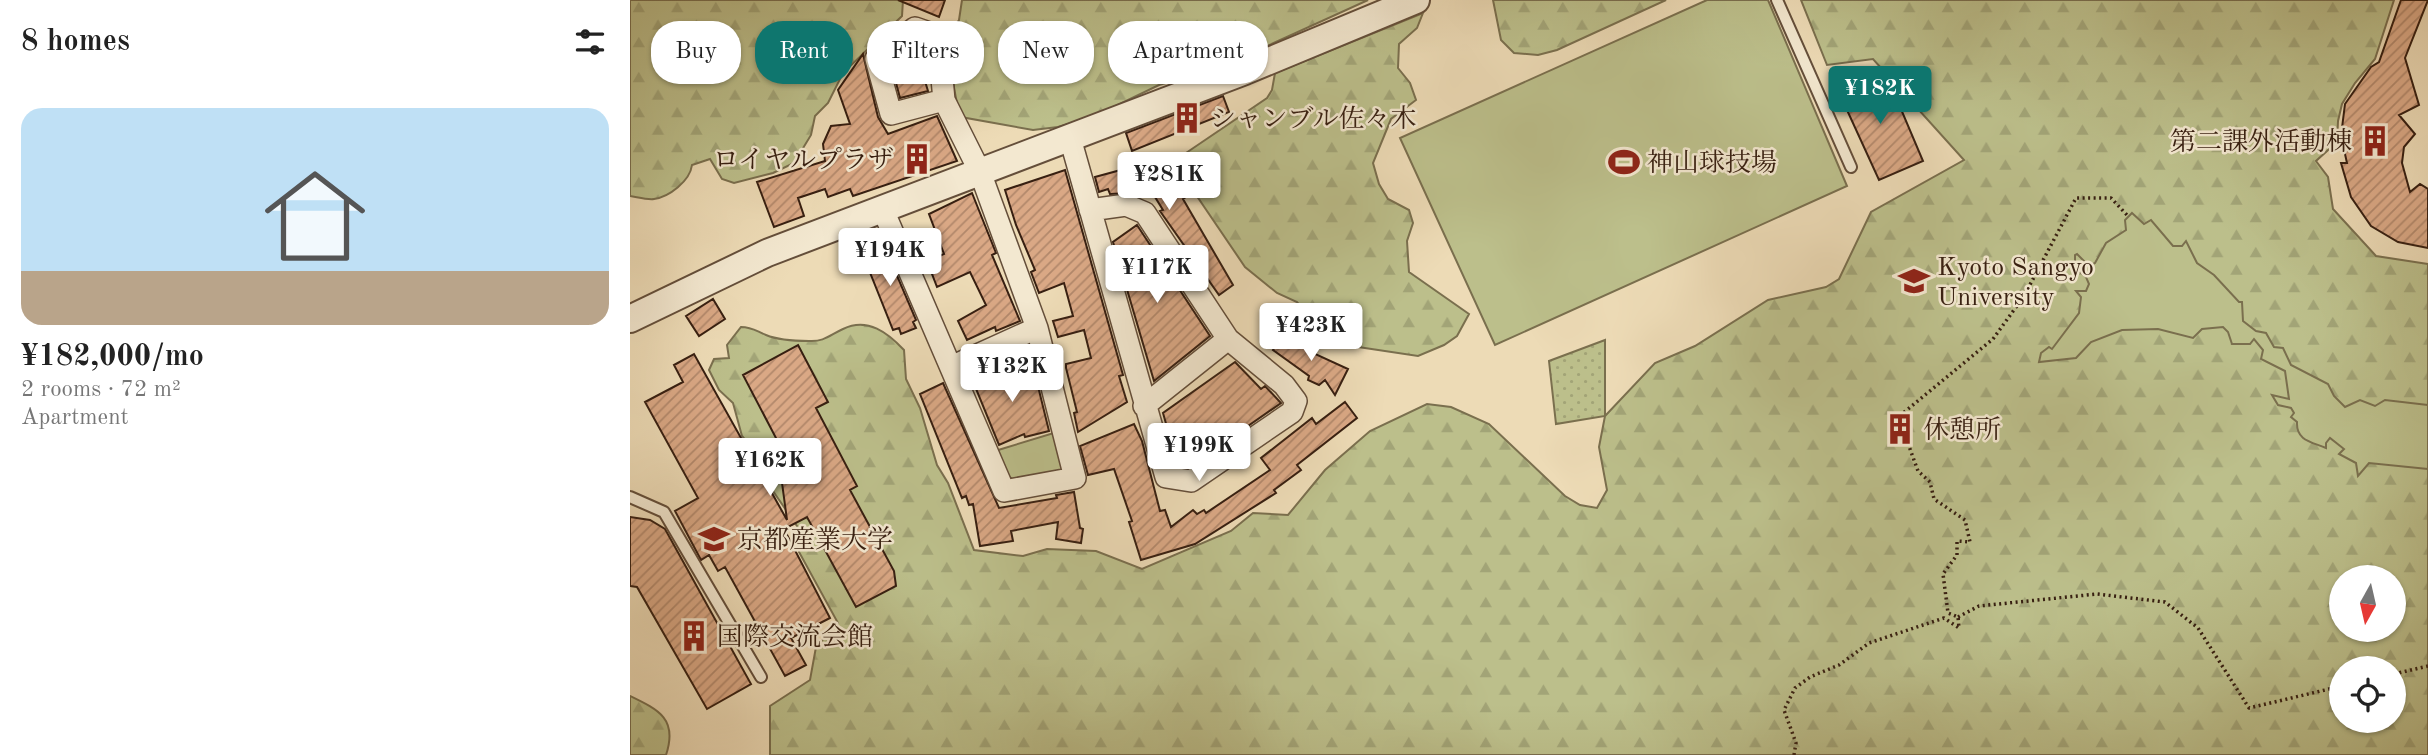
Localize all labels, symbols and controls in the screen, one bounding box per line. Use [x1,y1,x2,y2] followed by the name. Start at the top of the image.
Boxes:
[651,21,741,84] chip: Buy
[755,21,853,84] chip: Rent
[867,21,984,84] chip: Filters
[998,21,1094,84] chip: New
[1108,21,1268,84] chip: Apartment
[571,23,609,61] icon: filters
[21,27,130,57] text: 8 homes
[1831,66,1929,126] pin: ¥182K
[1844,77,1916,100] text: ¥182K
[1170,101,1204,135] building icon: シャンブル佐々木
[1210,105,1416,133] place label: シャンブル佐々木
[2358,124,2392,158] building icon: 第二課外活動棟
[2170,128,2352,156] place label: 第二課外活動棟
[900,142,934,176] building icon: ロイヤルプラザ
[1607,145,1641,179] sports icon: 神山球技場
[713,146,894,174] place label: ロイヤルプラザ
[1647,149,1777,177] place label: 神山球技場
[1120,152,1218,212] pin: ¥281K
[252,153,378,279] icon: home
[1133,163,1205,186] text: ¥281K
[841,229,939,288] pin: ¥194K
[854,239,926,262] text: ¥194K
[1108,246,1206,305] pin: ¥117K
[1937,255,2094,311] place label: Kyoto Sangyo University
[1121,256,1193,279] text: ¥117K
[1897,264,1931,298] school or university icon: Kyoto Sangyo University
[1262,304,1360,363] pin: ¥423K
[1275,314,1347,337] text: ¥423K
[21,342,204,372] text: ¥182,000/mo
[963,344,1061,404] pin: ¥132K
[976,355,1048,378] text: ¥132K
[21,378,181,401] text: 2 rooms · 72 m²
[21,406,129,429] text: Apartment
[1883,412,1917,446] building icon: 休憩所
[1923,416,2001,444] place label: 休憩所
[1150,424,1248,483] pin: ¥199K
[1163,434,1235,457] text: ¥199K
[721,438,819,498] pin: ¥162K
[734,449,806,472] text: ¥162K
[697,522,731,556] school or university icon: 京都産業大学
[737,526,893,554] place label: 京都産業大学
[2329,565,2406,642] north arrow
[2329,565,2406,733] map controls
[677,619,711,653] building icon: 国際交流会館
[717,623,873,651] place label: 国際交流会館
[2329,656,2406,733] button: locate

